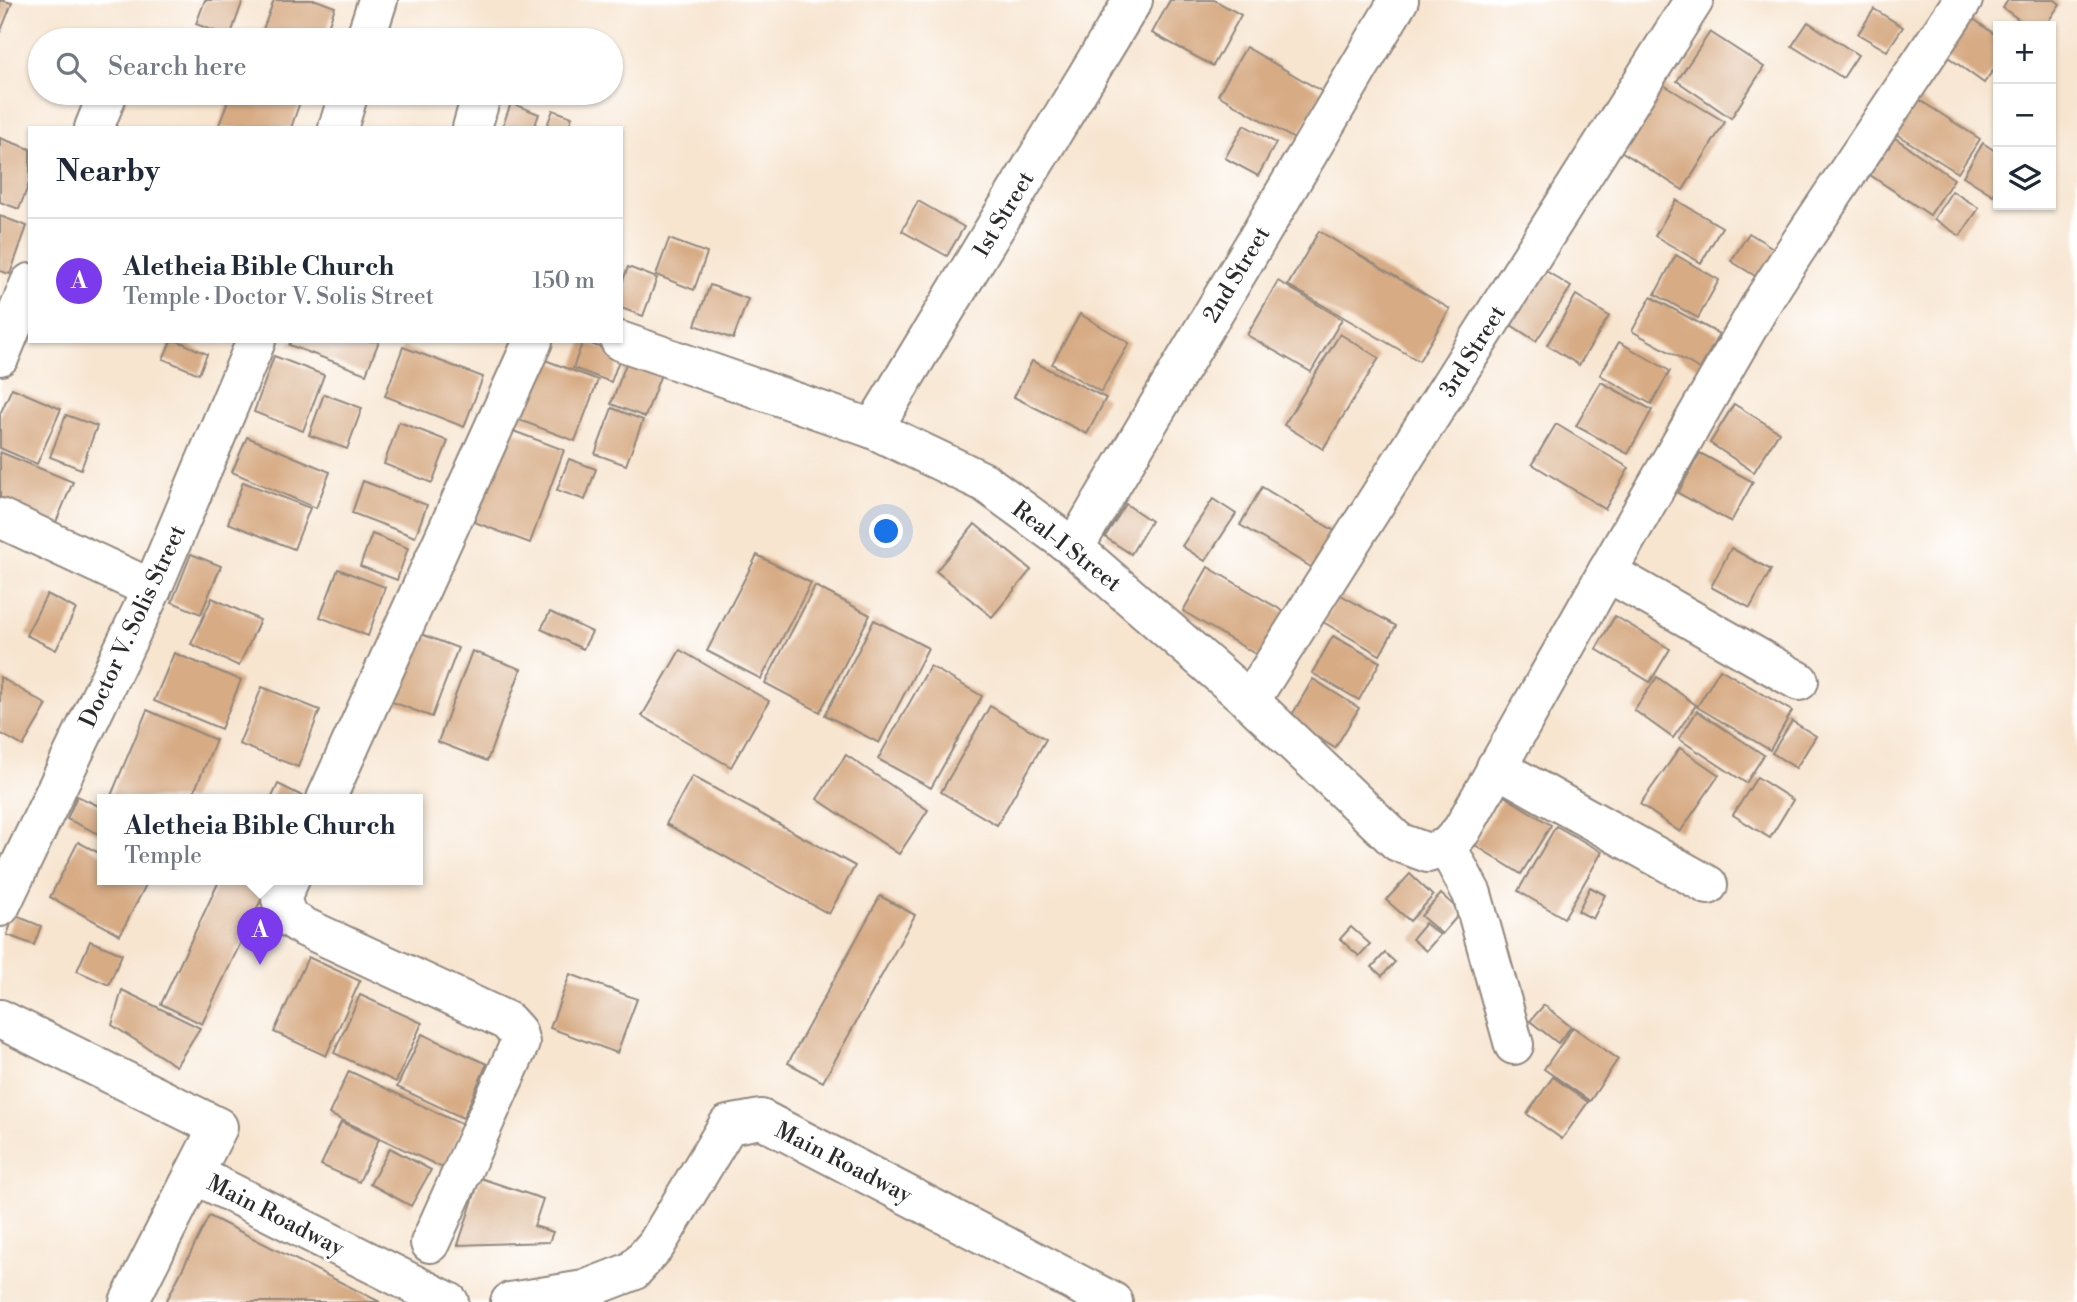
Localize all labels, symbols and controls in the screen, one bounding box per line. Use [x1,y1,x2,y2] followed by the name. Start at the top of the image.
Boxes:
[1993,21,2056,210] map controls
[1993,21,2056,84] button: +
[28,28,623,105] search box
[52,48,90,86] icon: search
[108,51,247,83] text: Search here
[1993,84,2056,147] button: −
[1993,147,2056,210] button: layers
[56,153,160,191] text: Nearby
[967,166,1040,263] street label: 1st Street
[1197,221,1276,328] street label: 2nd Street
[123,251,394,283] text: Aletheia Bible Church
[71,267,87,295] text: A
[532,267,595,295] text: 150 m
[123,283,434,311] text: Temple · Doctor V. Solis Street
[1434,301,1512,403] street label: 3rd Street
[1006,495,1127,598] street label: Real-I Street
[869,514,903,548] your location
[74,521,192,732] street label: Doctor V. Solis Street
[97,794,423,885] popup
[124,810,396,842] text: Aletheia Bible Church
[124,842,202,870] text: Temple
[237,907,283,965] pin: A
[770,1116,918,1210] street label: Main Roadway
[202,1169,350,1263] street label: Main Roadway

